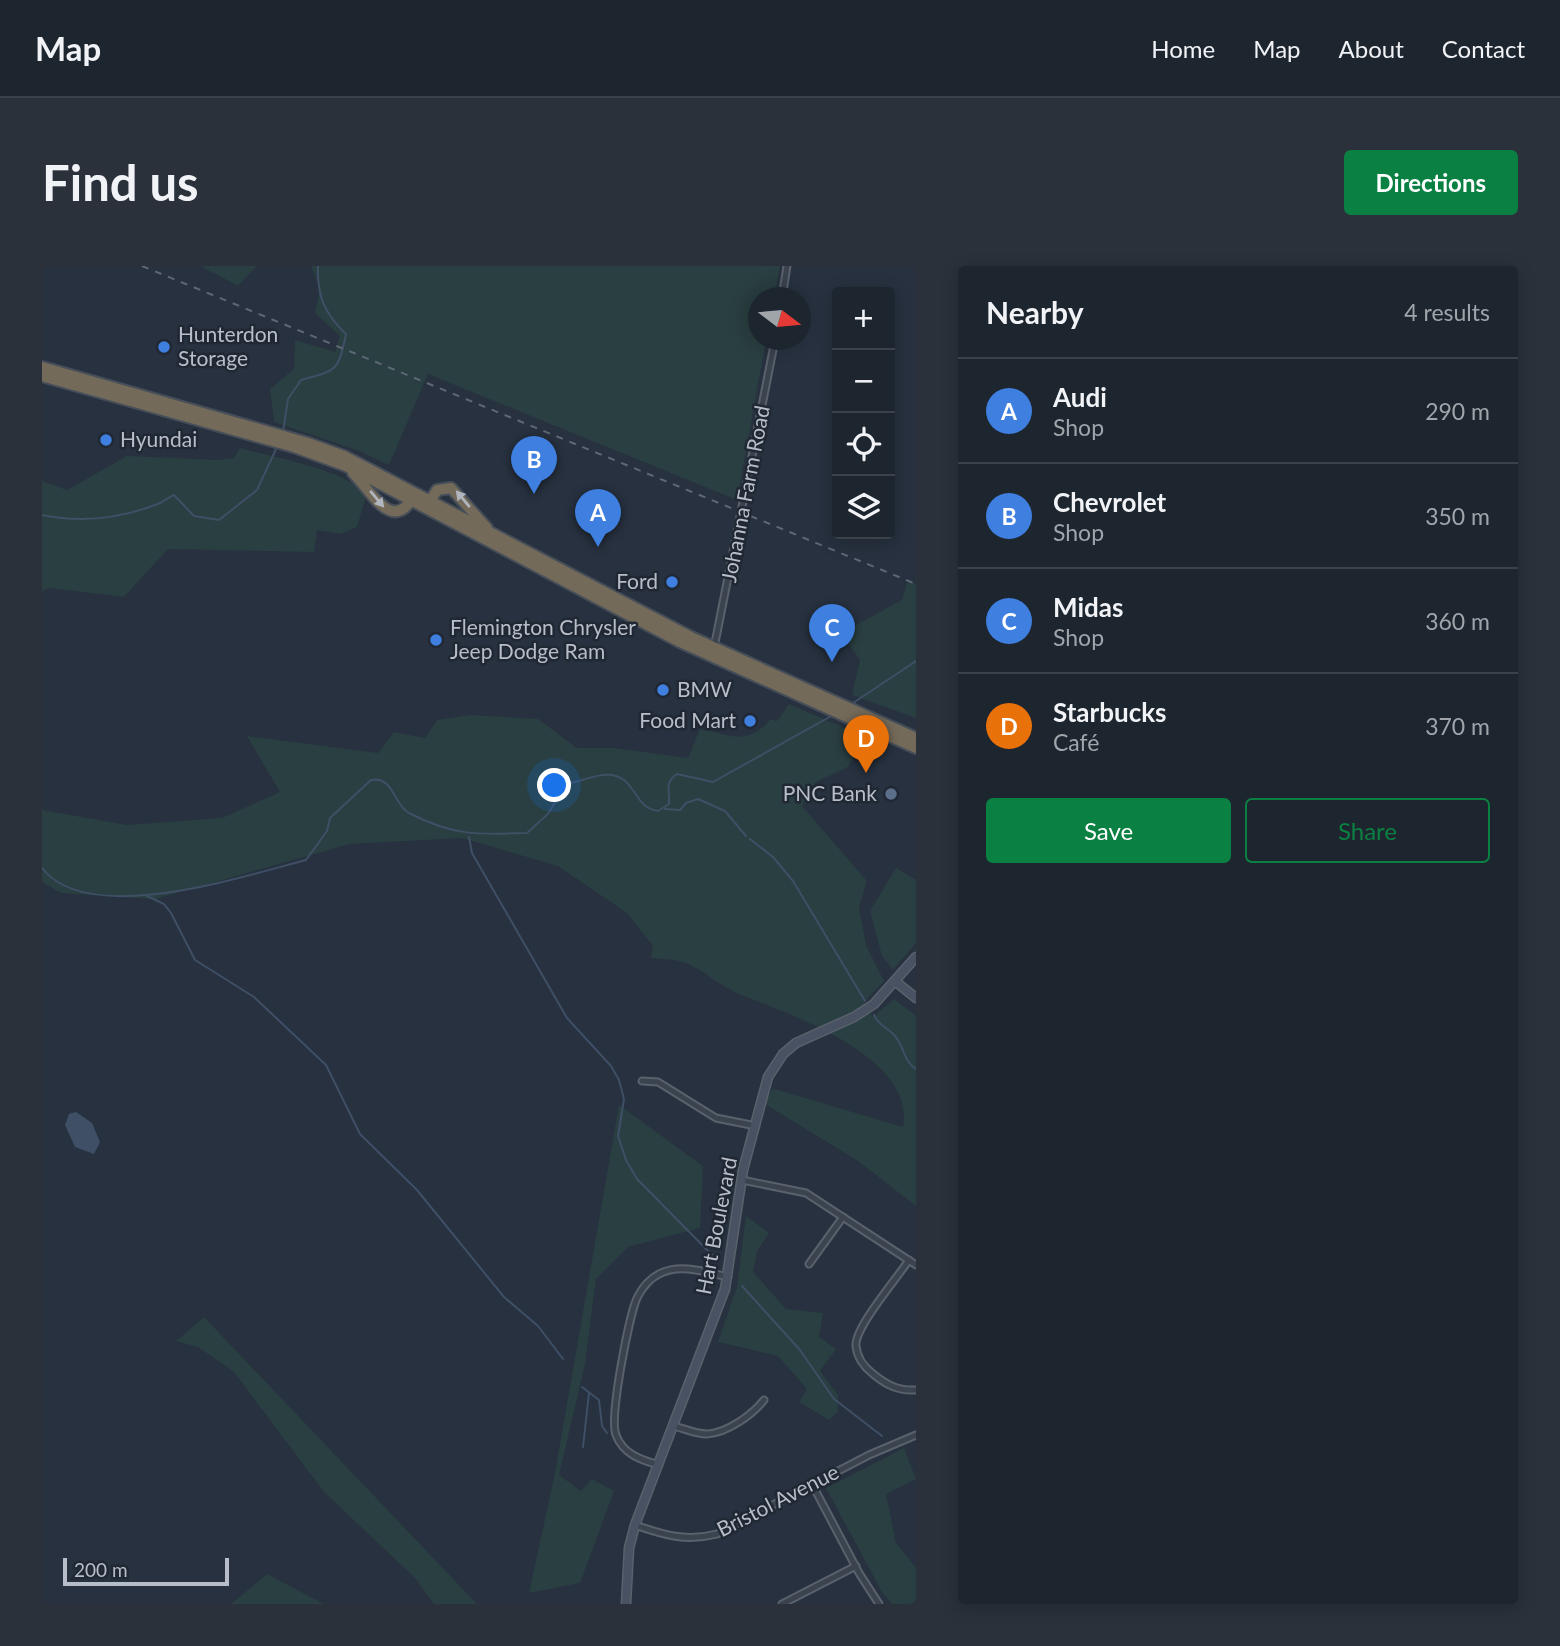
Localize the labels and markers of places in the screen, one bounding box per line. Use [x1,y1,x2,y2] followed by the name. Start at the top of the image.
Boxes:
[178,321,278,370] place label: Hunterdon Storage
[156,339,172,355] marker: Hunterdon Storage
[120,426,197,451] place label: Hyundai
[98,432,114,448] marker: Hyundai
[511,436,557,494] pin: B
[575,489,621,547] pin: A
[616,568,658,593] place label: Ford
[664,574,680,590] marker: Ford
[809,604,855,662] pin: C
[450,614,636,663] place label: Flemington Chrysler Jeep Dodge Ram
[428,632,444,648] marker: Flemington Chrysler Jeep Dodge Ram
[677,676,732,701] place label: BMW
[655,682,671,698] marker: BMW
[639,707,736,732] place label: Food Mart
[742,713,758,729] marker: Food Mart
[843,715,889,773] pin: D
[783,780,877,805] place label: PNC Bank
[883,786,899,802] marker: PNC Bank

